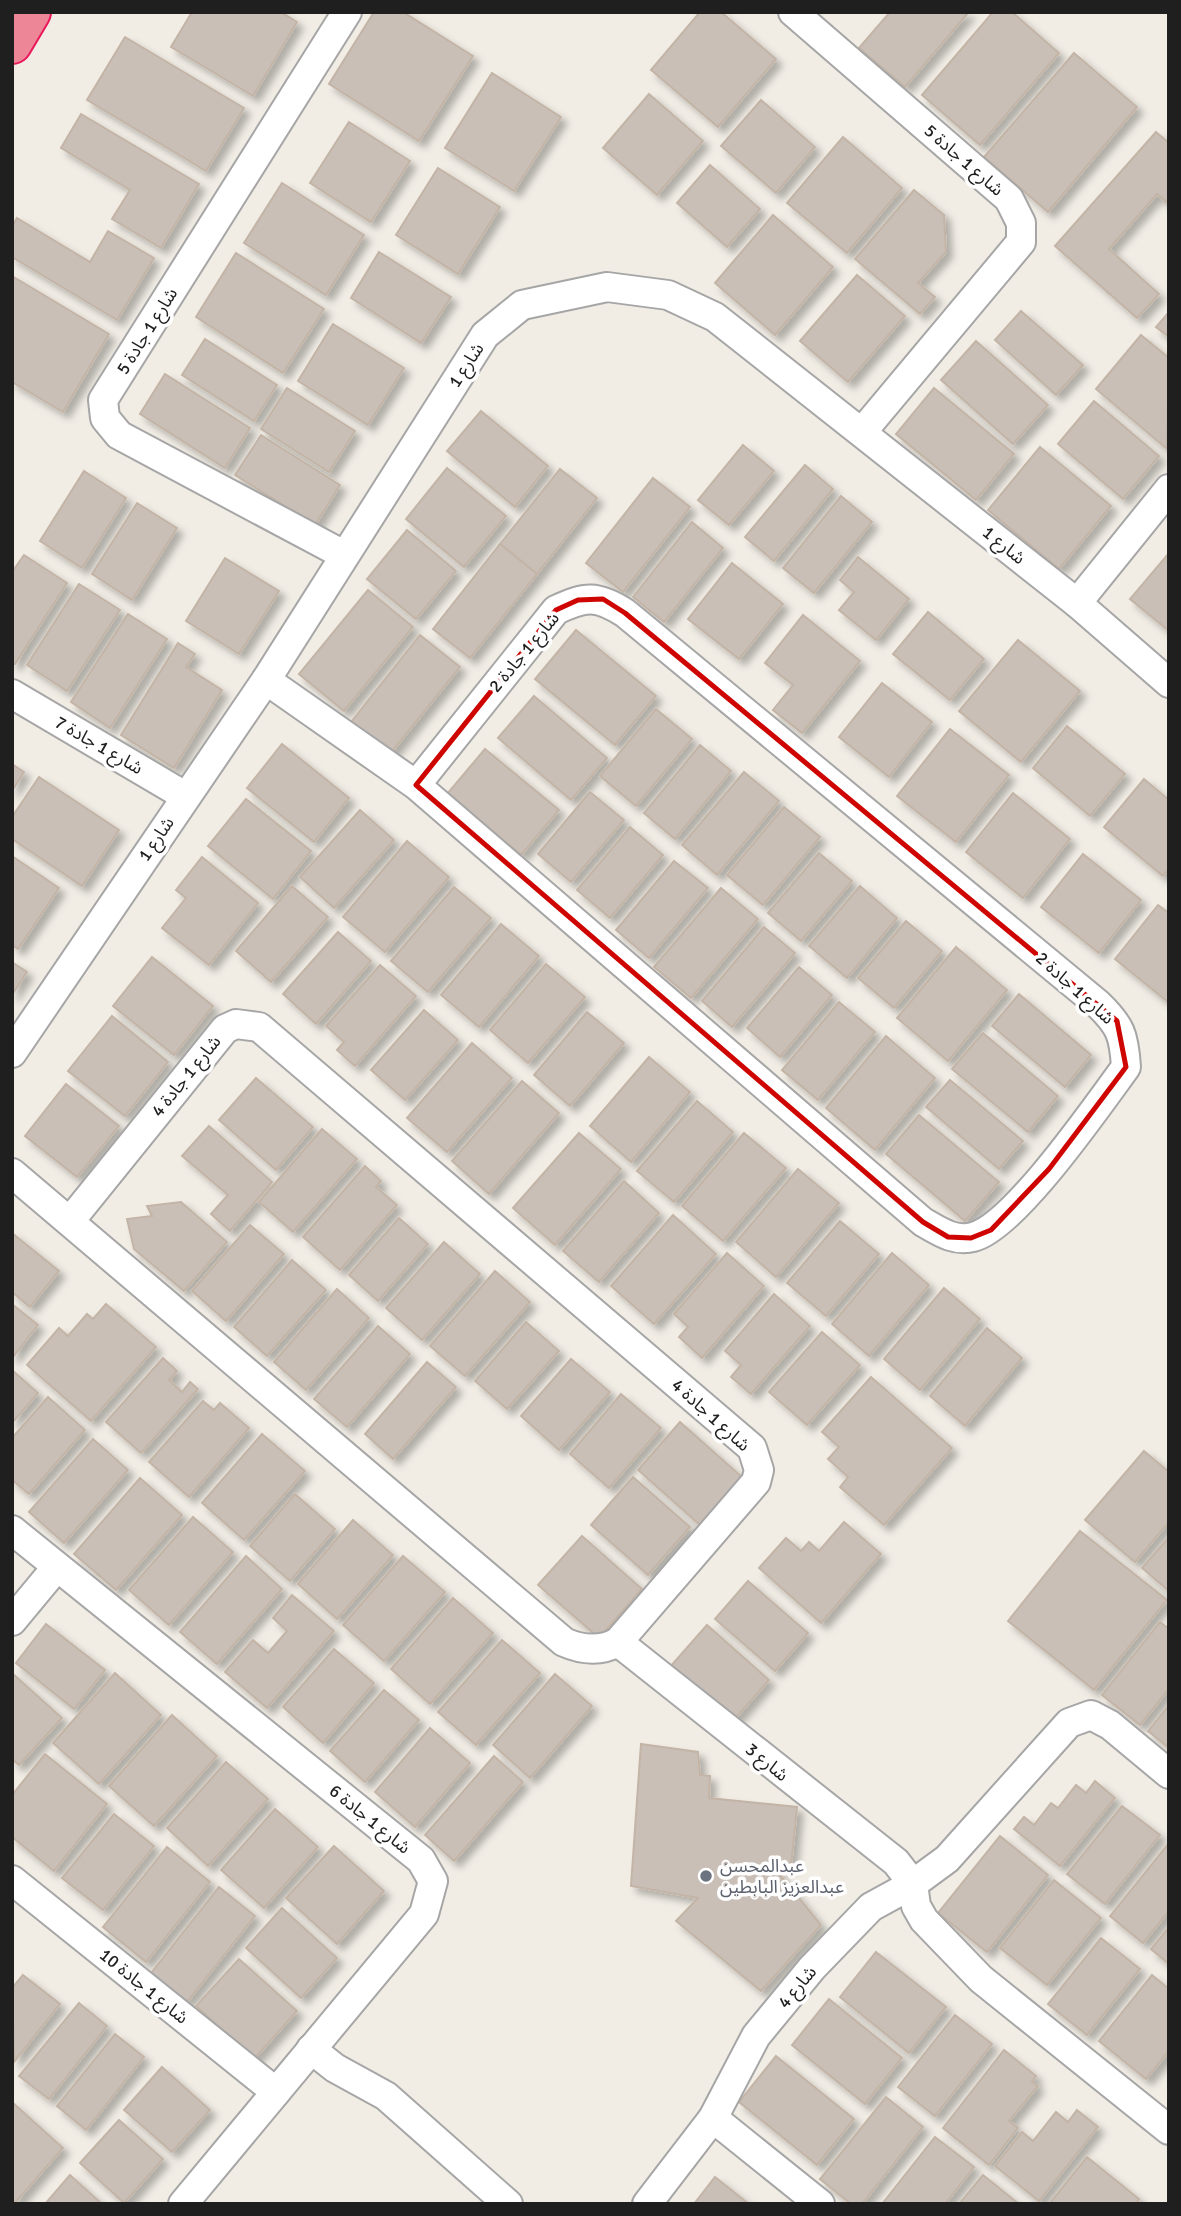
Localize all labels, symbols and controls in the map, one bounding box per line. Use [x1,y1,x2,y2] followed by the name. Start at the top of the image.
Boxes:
[918,120,1008,203] street label: شارع 1 جادة 5
[112,284,185,380] street label: شارع 1 جادة 5
[443,339,491,393] street label: شارع 1
[976,521,1030,571] street label: شارع 1
[484,607,566,699] street label: شارع 1 جادة 2
[49,711,147,782] street label: شارع 1 جادة 7
[133,813,181,867] street label: شارع 1
[1029,947,1119,1031] street label: شارع 1 جادة 2
[147,1031,228,1123] street label: شارع 1 جادة 4
[665,1374,755,1458] street label: شارع 1 جادة 4
[739,1738,793,1788] street label: شارع 3
[323,1780,415,1861] street label: شارع 1 جادة 6
[720,1855,844,1898] place label: عبدالمحسن عبدالعزيز البابطين
[698,1868,714,1884] marker: عبدالمحسن عبدالعزيز البابطين
[93,1944,193,2031] street label: شارع 1 جادة 10
[773,1961,823,2015] street label: شارع 4

